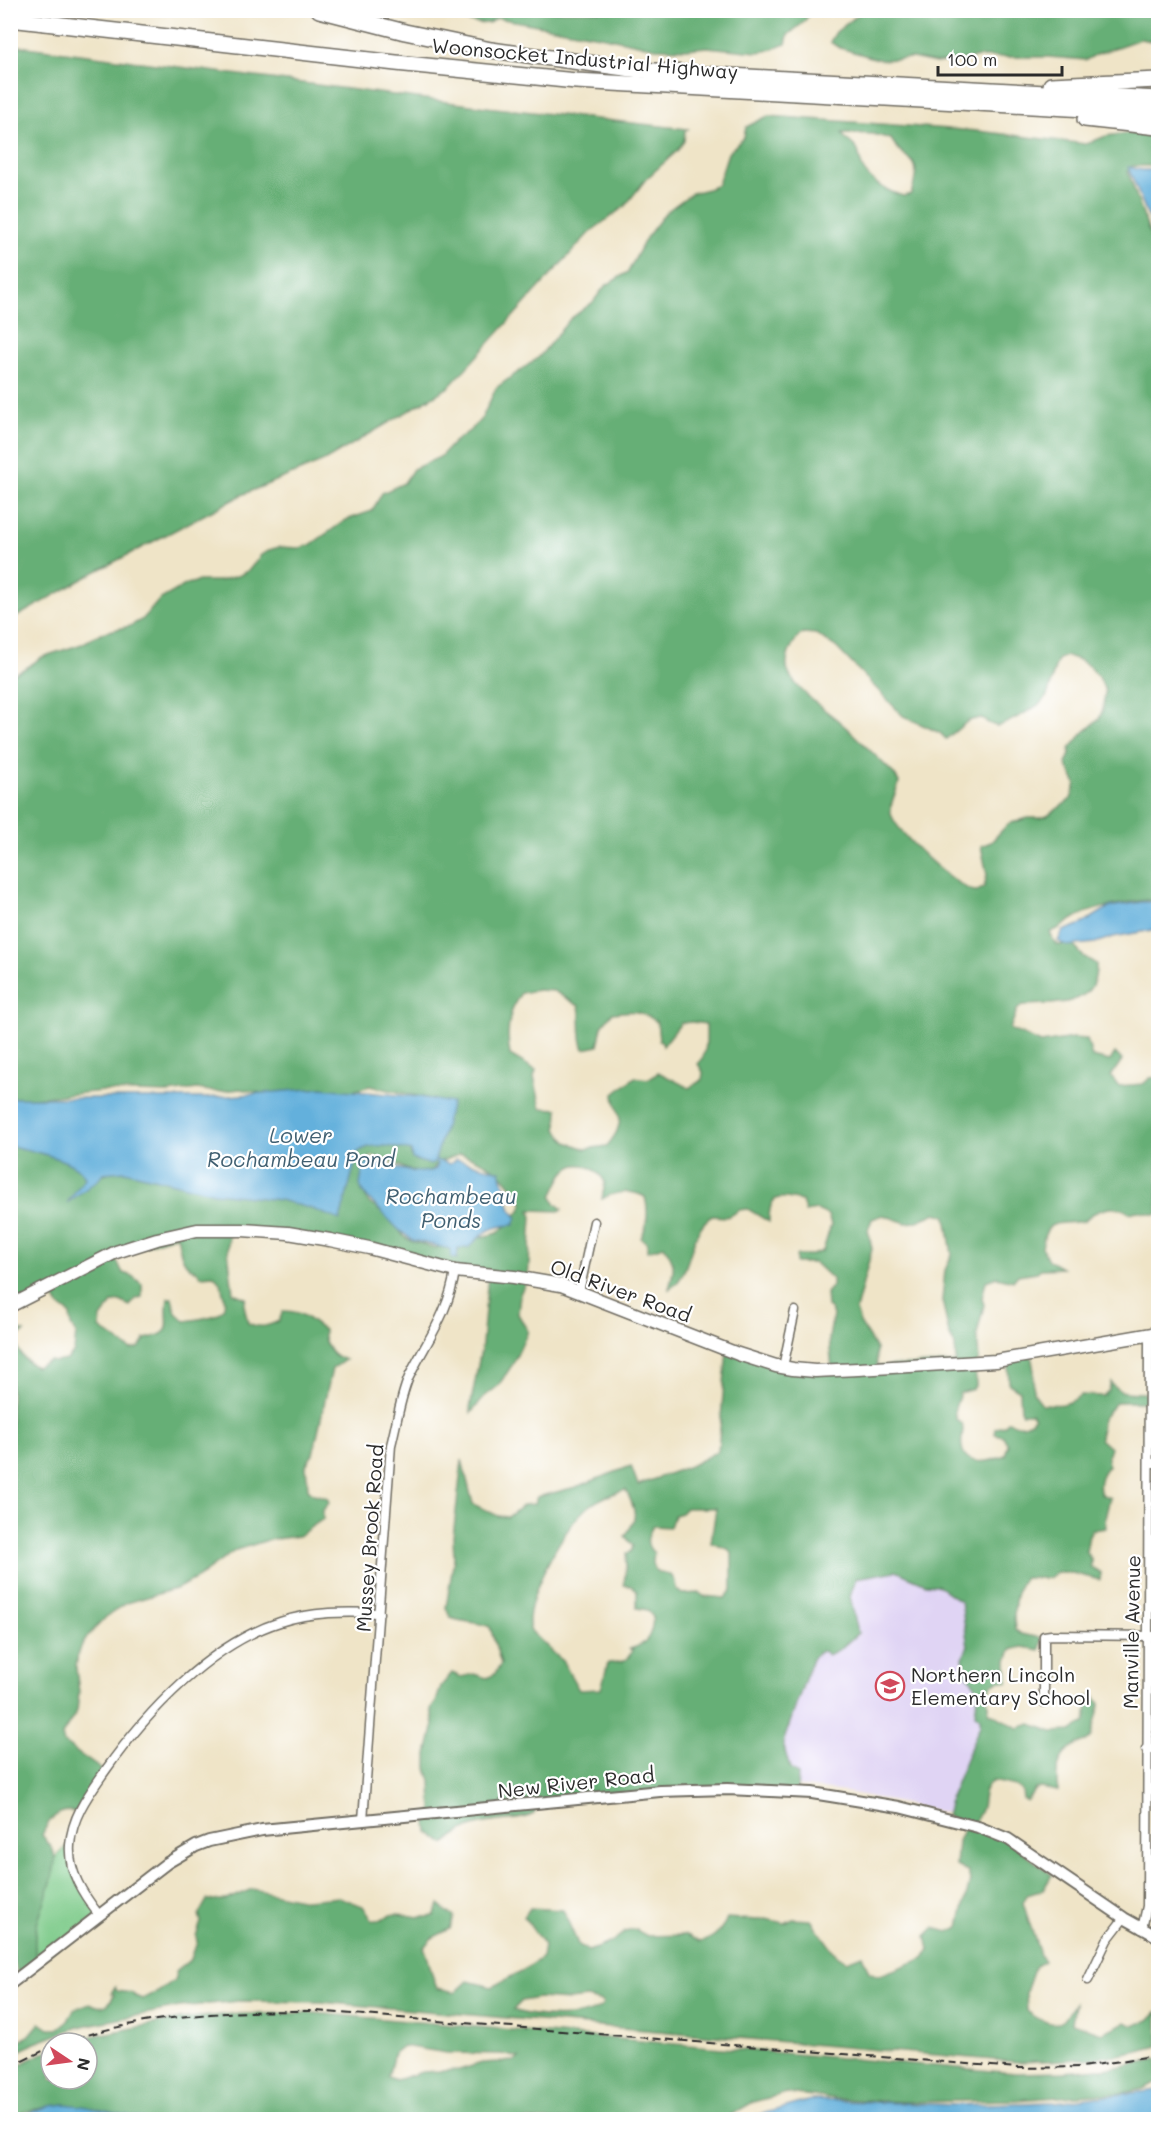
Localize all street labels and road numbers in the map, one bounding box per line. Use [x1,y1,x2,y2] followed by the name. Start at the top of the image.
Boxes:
[431,32,739,84] street label: Woonsocket Industrial Highway
[547,1252,695,1328] street label: Old River Road
[349,1443,389,1633] street label: Mussey Brook Road
[1117,1555,1145,1709] street label: Manville Avenue
[496,1761,656,1803] street label: New River Road

